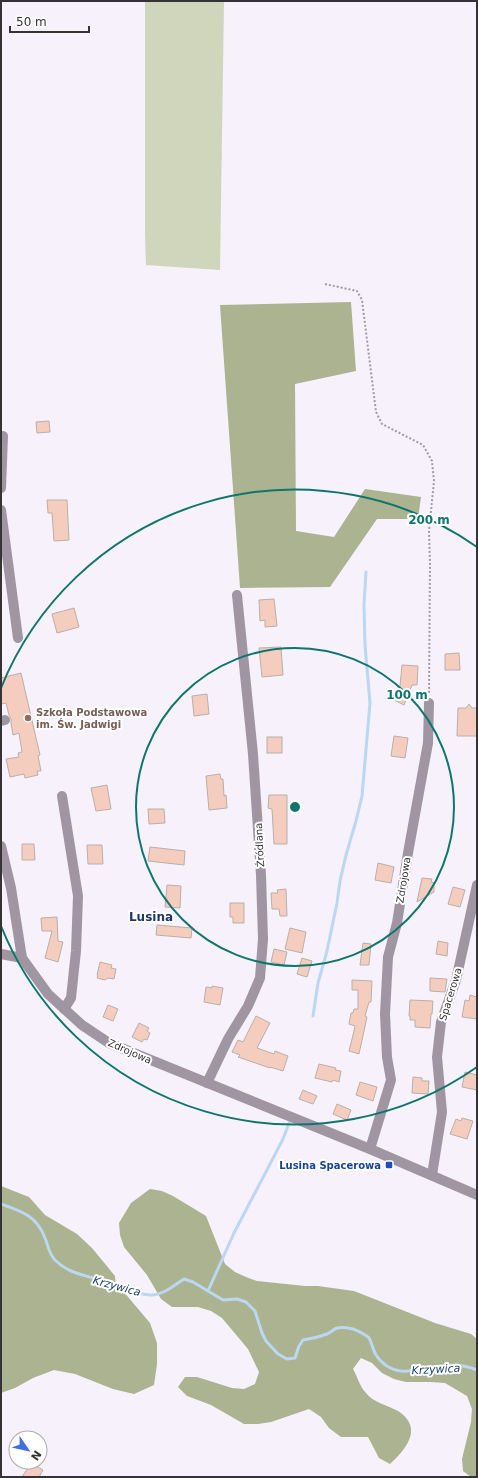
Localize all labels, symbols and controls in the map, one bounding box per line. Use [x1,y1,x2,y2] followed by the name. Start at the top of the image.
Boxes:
[10,8,89,34] scale bar
[16,15,47,29] text: 50 m
[408,513,450,527] text: 200 m
[386,688,428,702] text: 100 m
[36,707,147,730] place label: Szkoła Podstawowa im. Św. Jadwigi
[23,713,33,723] marker: Szkoła Podstawowa im. Św. Jadwigi
[288,800,302,814] centre of rings
[252,822,266,868] street label: Źródlana
[394,856,413,904] street label: Zdrojowa
[129,910,173,924] district label: Lusina
[437,966,464,1022] street label: Spacerowa
[106,1037,153,1066] street label: Zdrojowa
[279,1160,381,1171] place label: Lusina Spacerowa
[384,1160,394,1170] marker: Lusina Spacerowa
[92,1274,142,1299] water label: Krzywica
[411,1362,461,1377] water label: Krzywica
[8,1430,48,1470] north arrow
[28,1448,44,1463] text: N

